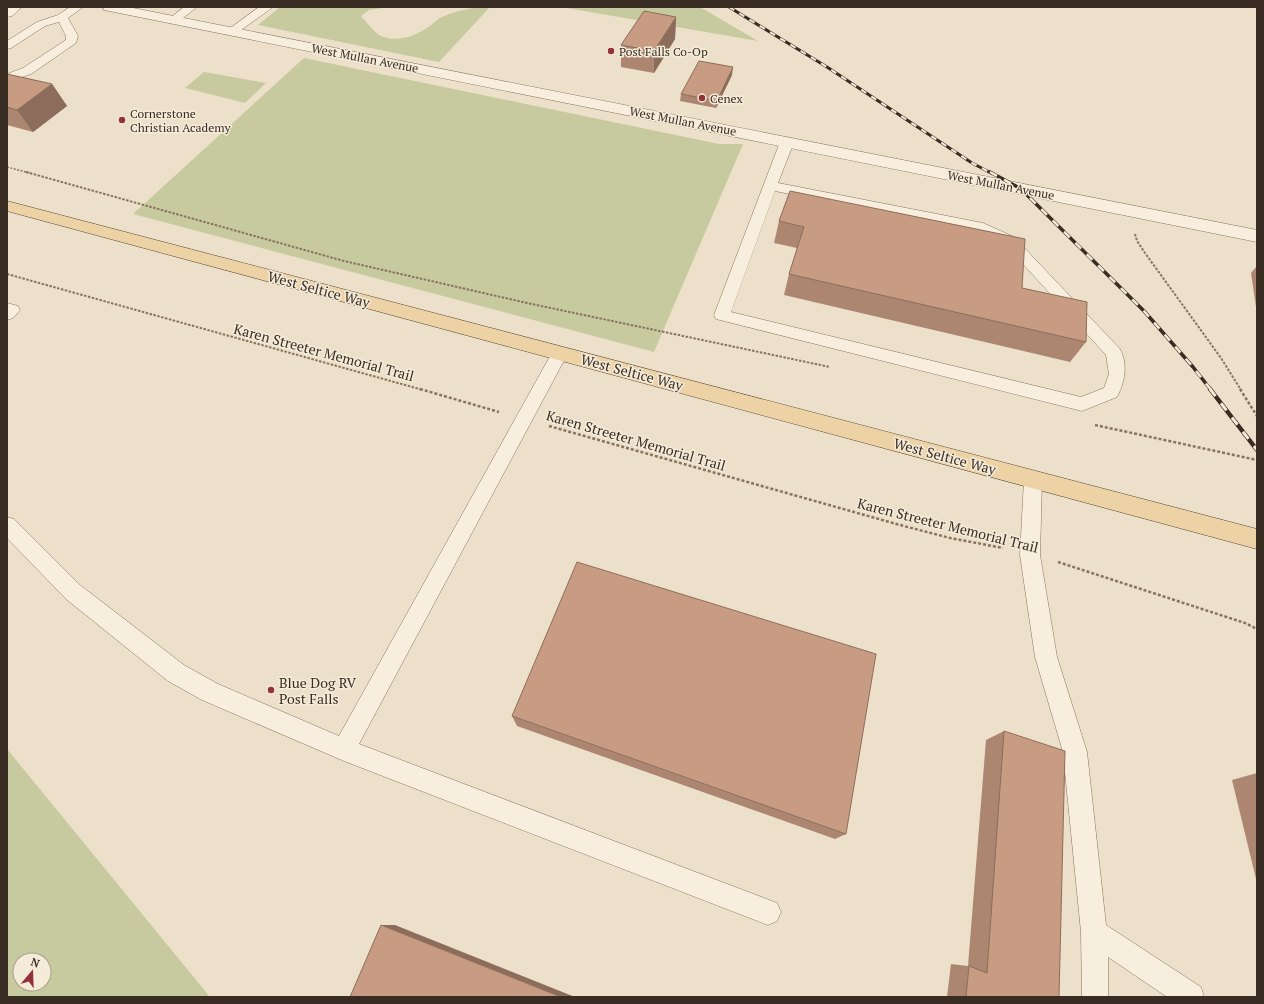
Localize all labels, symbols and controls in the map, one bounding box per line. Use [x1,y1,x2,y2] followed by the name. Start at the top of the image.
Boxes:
[310,40,420,76] street label: West Mullan Avenue
[619,44,708,59] place label: Post Falls Co-Op
[606,46,616,56] marker: Post Falls Co-Op
[710,91,743,106] place label: Cenex
[697,93,707,103] marker: Cenex
[628,103,738,139] street label: West Mullan Avenue
[130,106,232,135] place label: Cornerstone Christian Academy
[117,115,127,125] marker: Cornerstone Christian Academy
[946,167,1056,203] street label: West Mullan Avenue
[266,266,373,312] street label: West Seltice Way
[232,319,416,385] street label: Karen Streeter Memorial Trail
[579,349,686,395] street label: West Seltice Way
[544,405,728,475] street label: Karen Streeter Memorial Trail
[892,433,999,479] street label: West Seltice Way
[856,493,1040,557] street label: Karen Streeter Memorial Trail
[279,673,357,708] place label: Blue Dog RV Post Falls
[266,685,276,695] marker: Blue Dog RV Post Falls
[12,952,52,992] north arrow
[29,955,42,971] text: N

